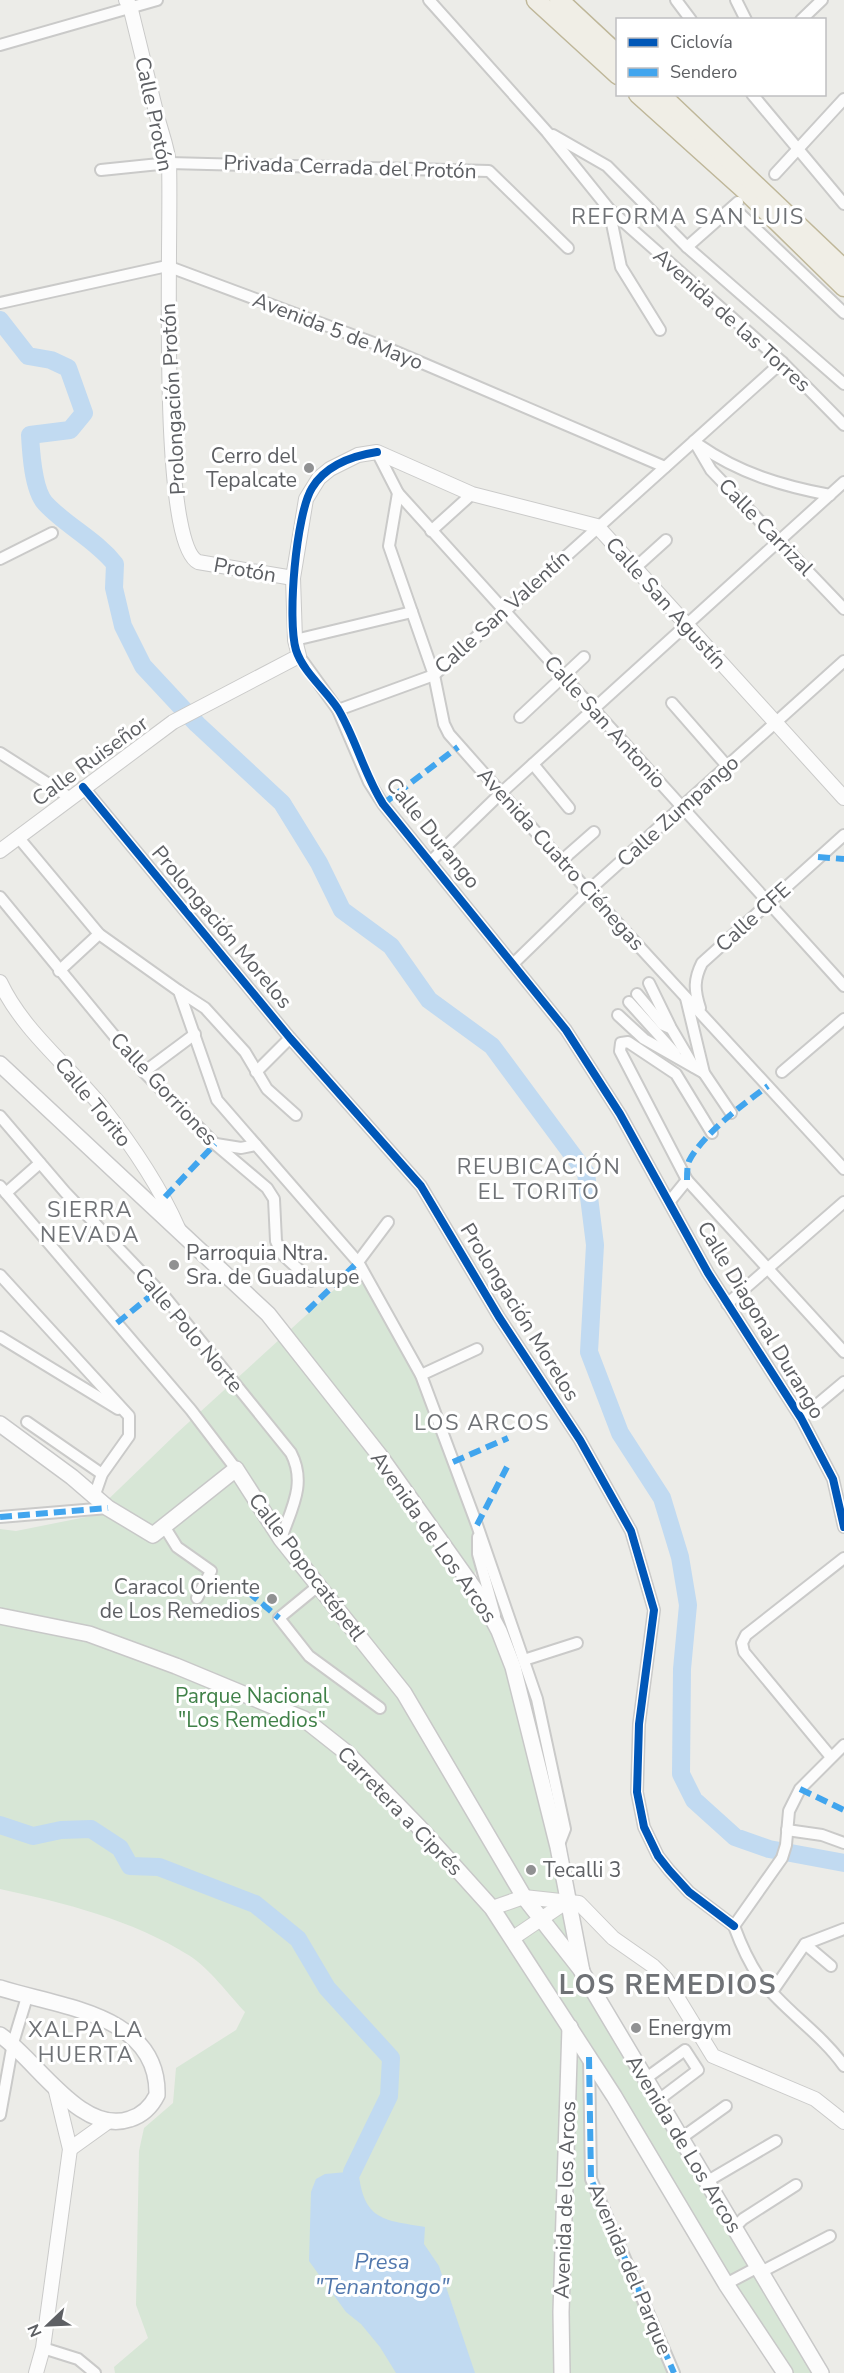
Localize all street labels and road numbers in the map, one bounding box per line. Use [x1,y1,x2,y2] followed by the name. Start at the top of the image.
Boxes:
[128,54,180,174] street label: Calle Protón
[223,149,477,185] street label: Privada Cerrada del Protón
[647,242,817,398] street label: Avenida de las Torres
[249,286,427,376] street label: Avenida 5 de Mayo
[154,303,192,495] street label: Prolongación Protón
[712,472,820,582] street label: Calle Carrizal
[599,531,733,675] street label: Calle San Agustín
[428,544,576,680] street label: Calle San Valentín
[212,551,278,589] street label: Protón
[538,650,672,794] street label: Calle San Antonio
[26,709,154,813] street label: Calle Ruiseñor
[611,749,745,873] street label: Calle Zumpango
[471,761,651,957] street label: Avenida Cuatro Ciénegas
[379,771,487,895] street label: Calle Durango
[145,839,299,1015] street label: Prolongación Morelos
[710,876,796,958] street label: Calle CFE
[104,1026,224,1152] street label: Calle Gorriones
[48,1051,138,1153] street label: Calle Torito
[691,1216,831,1424] street label: Calle Diagonal Durango
[454,1218,586,1406] street label: Prolongación Morelos
[128,1262,250,1398] street label: Calle Polo Norte
[364,1446,504,1628] street label: Avenida de Los Arcos
[242,1487,372,1647] street label: Calle Popocatépetl
[331,1740,469,1882] street label: Carretera a Ciprés
[620,2050,748,2238] street label: Avenida de Los Arcos
[548,2100,582,2300] street label: Avenida de los Arcos
[581,2179,679,2359] street label: Avenida del Parque

